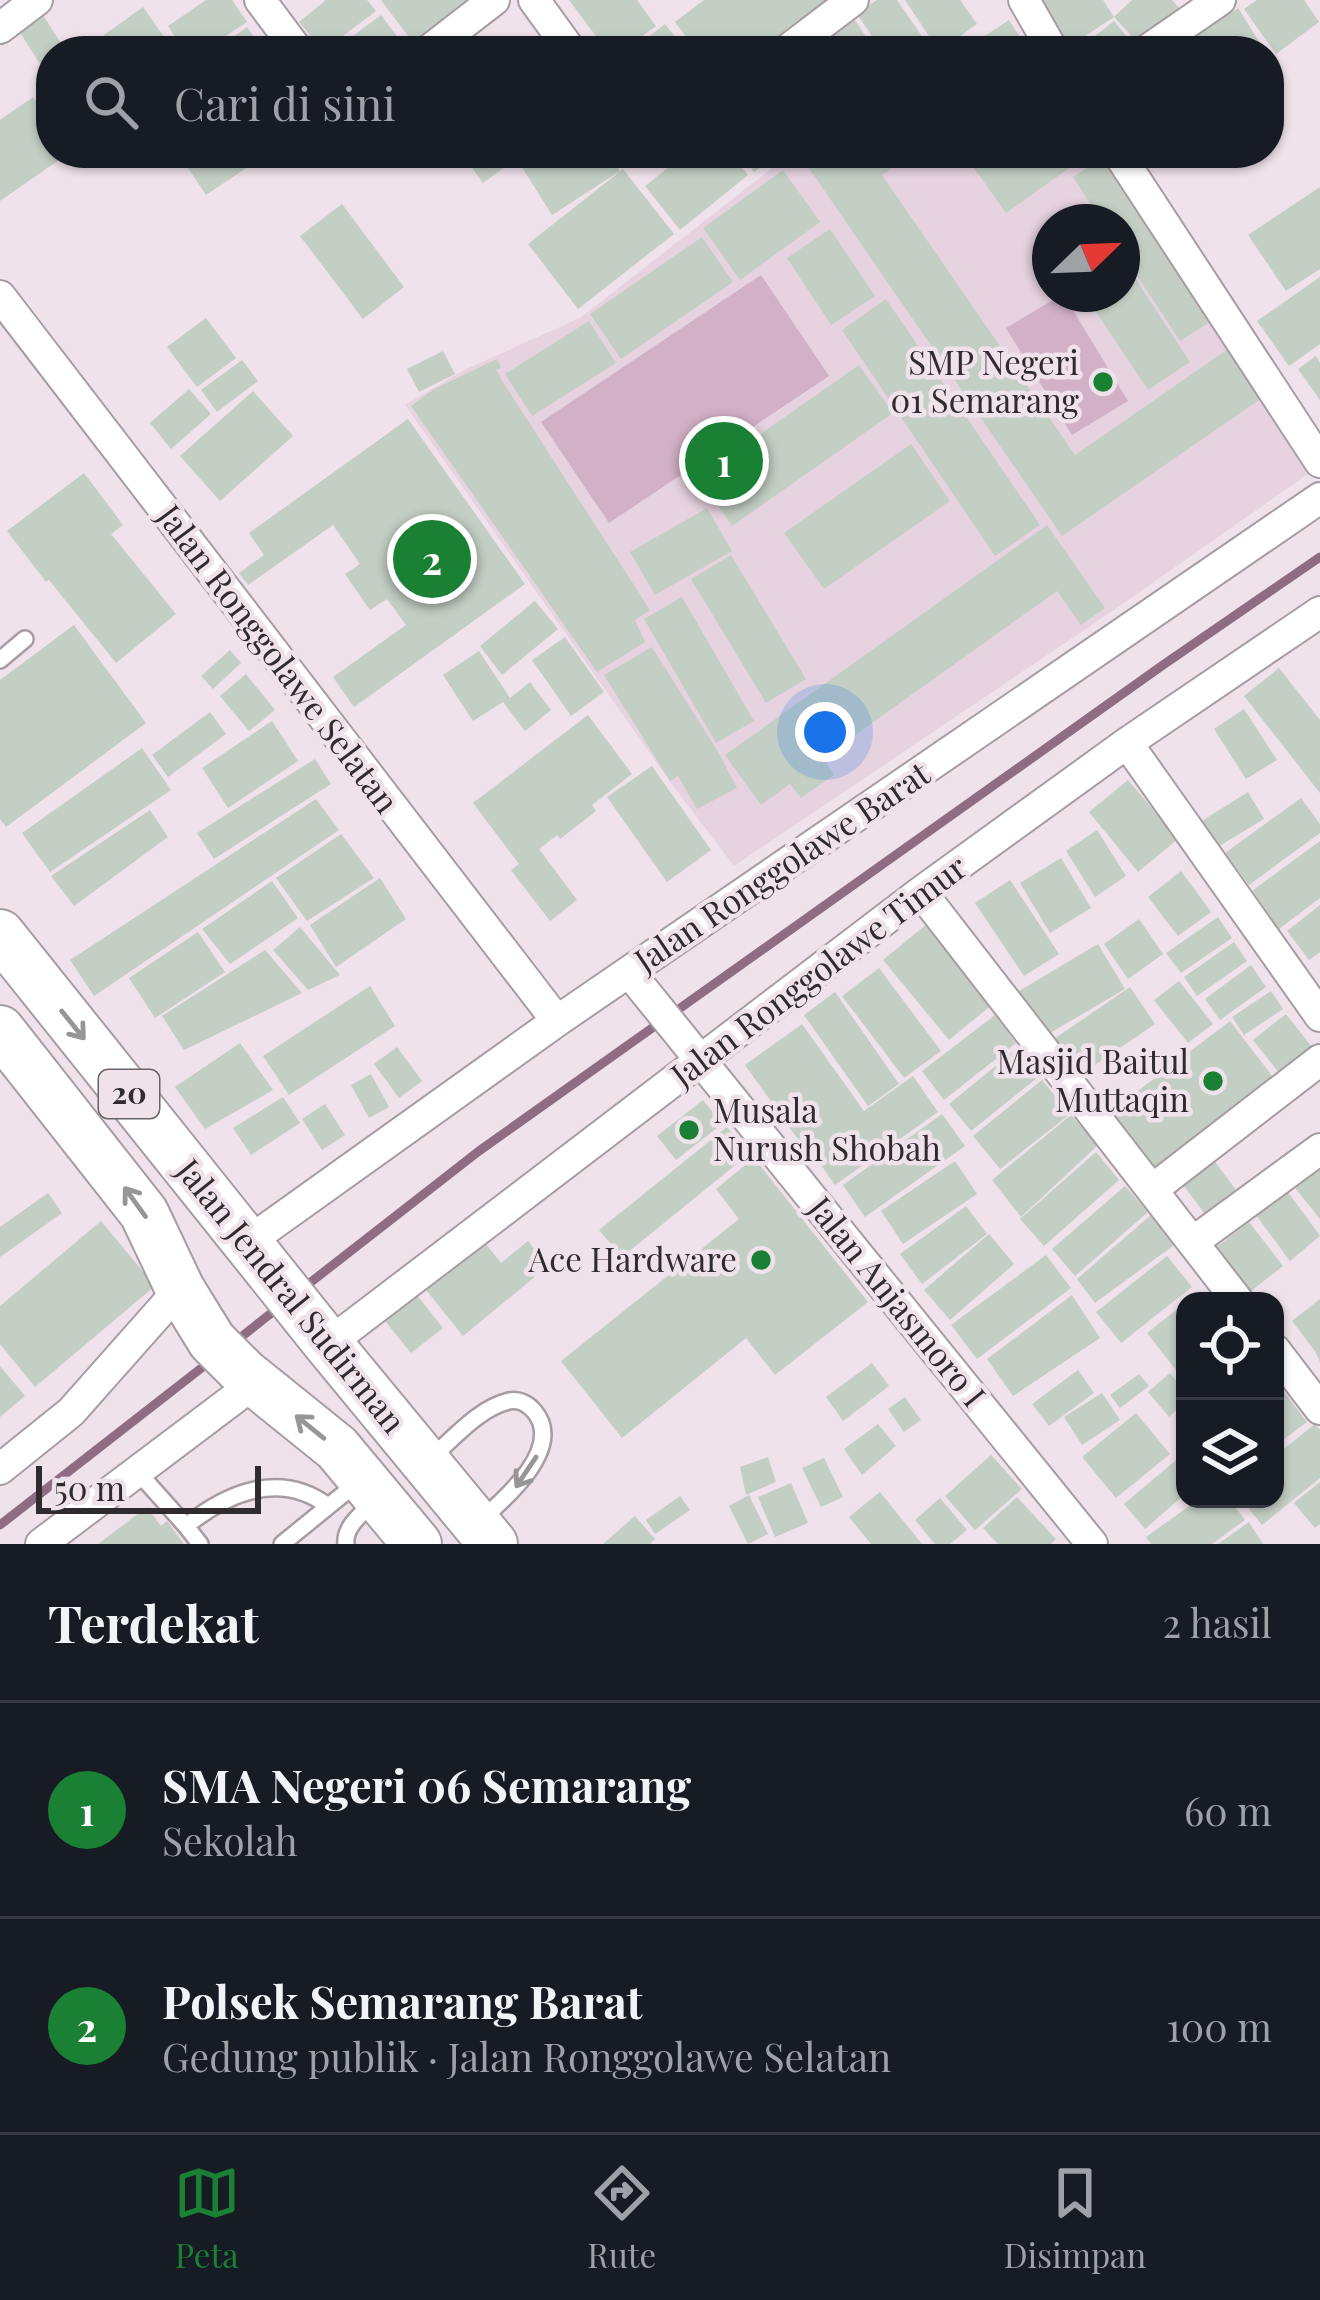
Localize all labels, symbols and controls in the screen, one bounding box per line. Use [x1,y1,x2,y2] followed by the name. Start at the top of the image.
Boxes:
[36,36,1284,168] search box
[78,69,144,135] icon: search
[174,72,396,132] text: Cari di sini
[1032,204,1140,312] north arrow
[891,339,1080,421] place label: SMP Negeri 01 Semarang
[1090,369,1116,395] marker: SMP Negeri 01 Semarang
[685,416,763,506] pin: 1
[148,494,410,821] street label: Jalan Ronggolawe Selatan
[393,514,471,604] pin: 2
[795,702,855,762] your location
[624,749,938,981] street label: Jalan Ronggolawe Barat
[660,843,975,1096] street label: Jalan Ronggolawe Timur
[60,1009,86,1041] one-way arrow
[996,1038,1189,1120] place label: Masjid Baitul Muttaqin
[1200,1068,1226,1094] marker: Masjid Baitul Muttaqin
[99,1070,159,1118] road number: 20
[713,1087,941,1169] place label: Musala Nurush Shobah
[676,1117,702,1143] marker: Musala Nurush Shobah
[168,1148,417,1441] street label: Jalan Jendral Sudirman
[122,1186,148,1219] one-way arrow
[799,1186,997,1415] street label: Jalan Anjasmoro I
[527,1236,737,1280] place label: Ace Hardware
[748,1247,774,1273] marker: Ace Hardware
[1176,1292,1284,1508] map controls
[1176,1292,1284,1400] button: locate
[1176,1400,1284,1508] button: layers
[295,1414,327,1441] one-way arrow
[513,1455,538,1488] one-way arrow
[36,1460,261,1513] scale bar
[54,1465,125,1509] text: 50 m
[48,1588,259,1656] text: Terdekat
[1162,1596,1272,1648] text: 2 hasil
[162,1754,691,1814] text: SMA Negeri 06 Semarang
[80,1784,94,1836] text: 1
[1184,1784,1272,1836] text: 60 m
[162,1814,298,1866] text: Sekolah
[162,1970,643,2030] text: Polsek Semarang Barat
[77,2000,97,2052] text: 2
[1166,2000,1272,2052] text: 100 m
[162,2030,891,2082] text: Gedung publik · Jalan Ronggolawe Selatan
[174,2160,240,2276] tab: Peta
[587,2160,656,2276] tab: Rute
[1004,2160,1146,2276] tab: Disimpan

